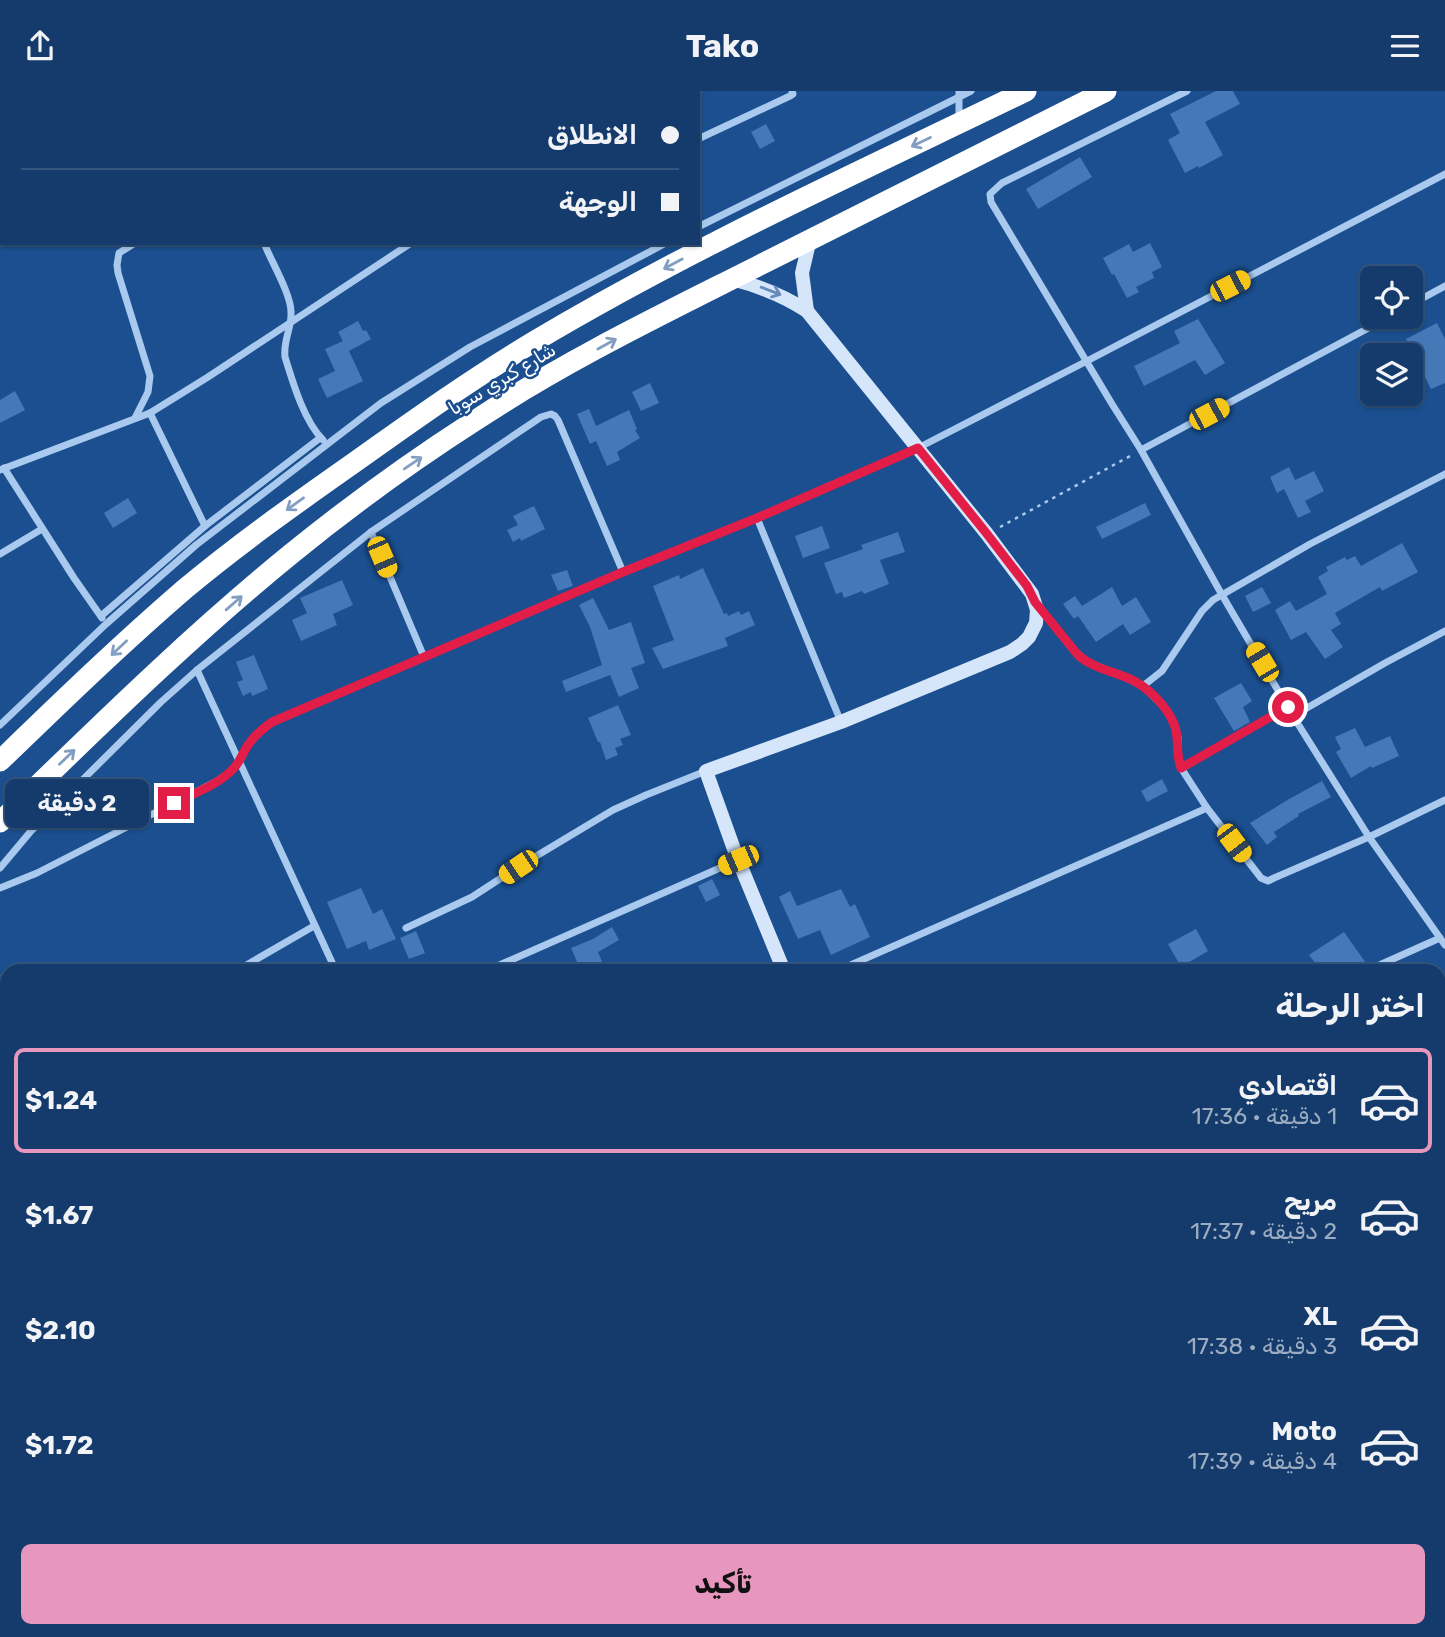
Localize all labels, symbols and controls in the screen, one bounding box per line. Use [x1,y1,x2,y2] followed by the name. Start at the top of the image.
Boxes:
[21,27,59,65] icon: share
[686,27,759,65] text: Tako
[1386,27,1424,65] icon: menu
[547,120,637,151] text: الانطلاق
[911,136,932,150] one-way arrow
[559,187,637,218] text: الوجهة
[663,258,684,271] one-way arrow
[1360,266,1423,406] map controls
[1360,266,1423,329] button: locate
[1207,267,1254,305] car
[759,286,781,299] one-way arrow
[596,337,616,351] one-way arrow
[444,338,561,422] street label: شارع كبري سوبا
[1360,343,1423,406] button: layers
[1186,395,1233,433] car
[403,455,422,470] one-way arrow
[286,497,305,511] one-way arrow
[365,534,400,580] car
[225,595,243,611] one-way arrow
[1243,639,1282,685] car
[110,640,128,656] one-way arrow
[1272,691,1304,723] route start
[58,749,75,766] one-way arrow
[6,779,150,827] callout: 2 دقيقة
[158,787,190,819] route end
[38,789,116,817] text: 2 دقيقة
[1213,820,1256,866] car
[715,842,762,878] car
[495,847,542,887] car
[1275,987,1425,1025] text: اختر الرحلة
[1358,1069,1421,1132] icon: car
[1238,1071,1337,1102] text: اقتصادي
[25,1085,97,1116] text: $1.24
[1192,1102,1337,1130] text: 1 دقيقة · 17:36
[1358,1184,1421,1247] icon: car
[1284,1186,1337,1217] text: مريح
[25,1200,93,1231] text: $1.67
[1190,1217,1337,1245] text: 2 دقيقة · 17:37
[1358,1299,1421,1362] icon: car
[1304,1301,1337,1332] text: XL
[25,1315,96,1346] text: $2.10
[1187,1332,1337,1360] text: 3 دقيقة · 17:38
[1358,1414,1421,1477] icon: car
[1272,1416,1337,1447] text: Moto
[25,1430,94,1461] text: $1.72
[1188,1447,1337,1475] text: 4 دقيقة · 17:39
[21,1544,1425,1624] button: تأكيد

